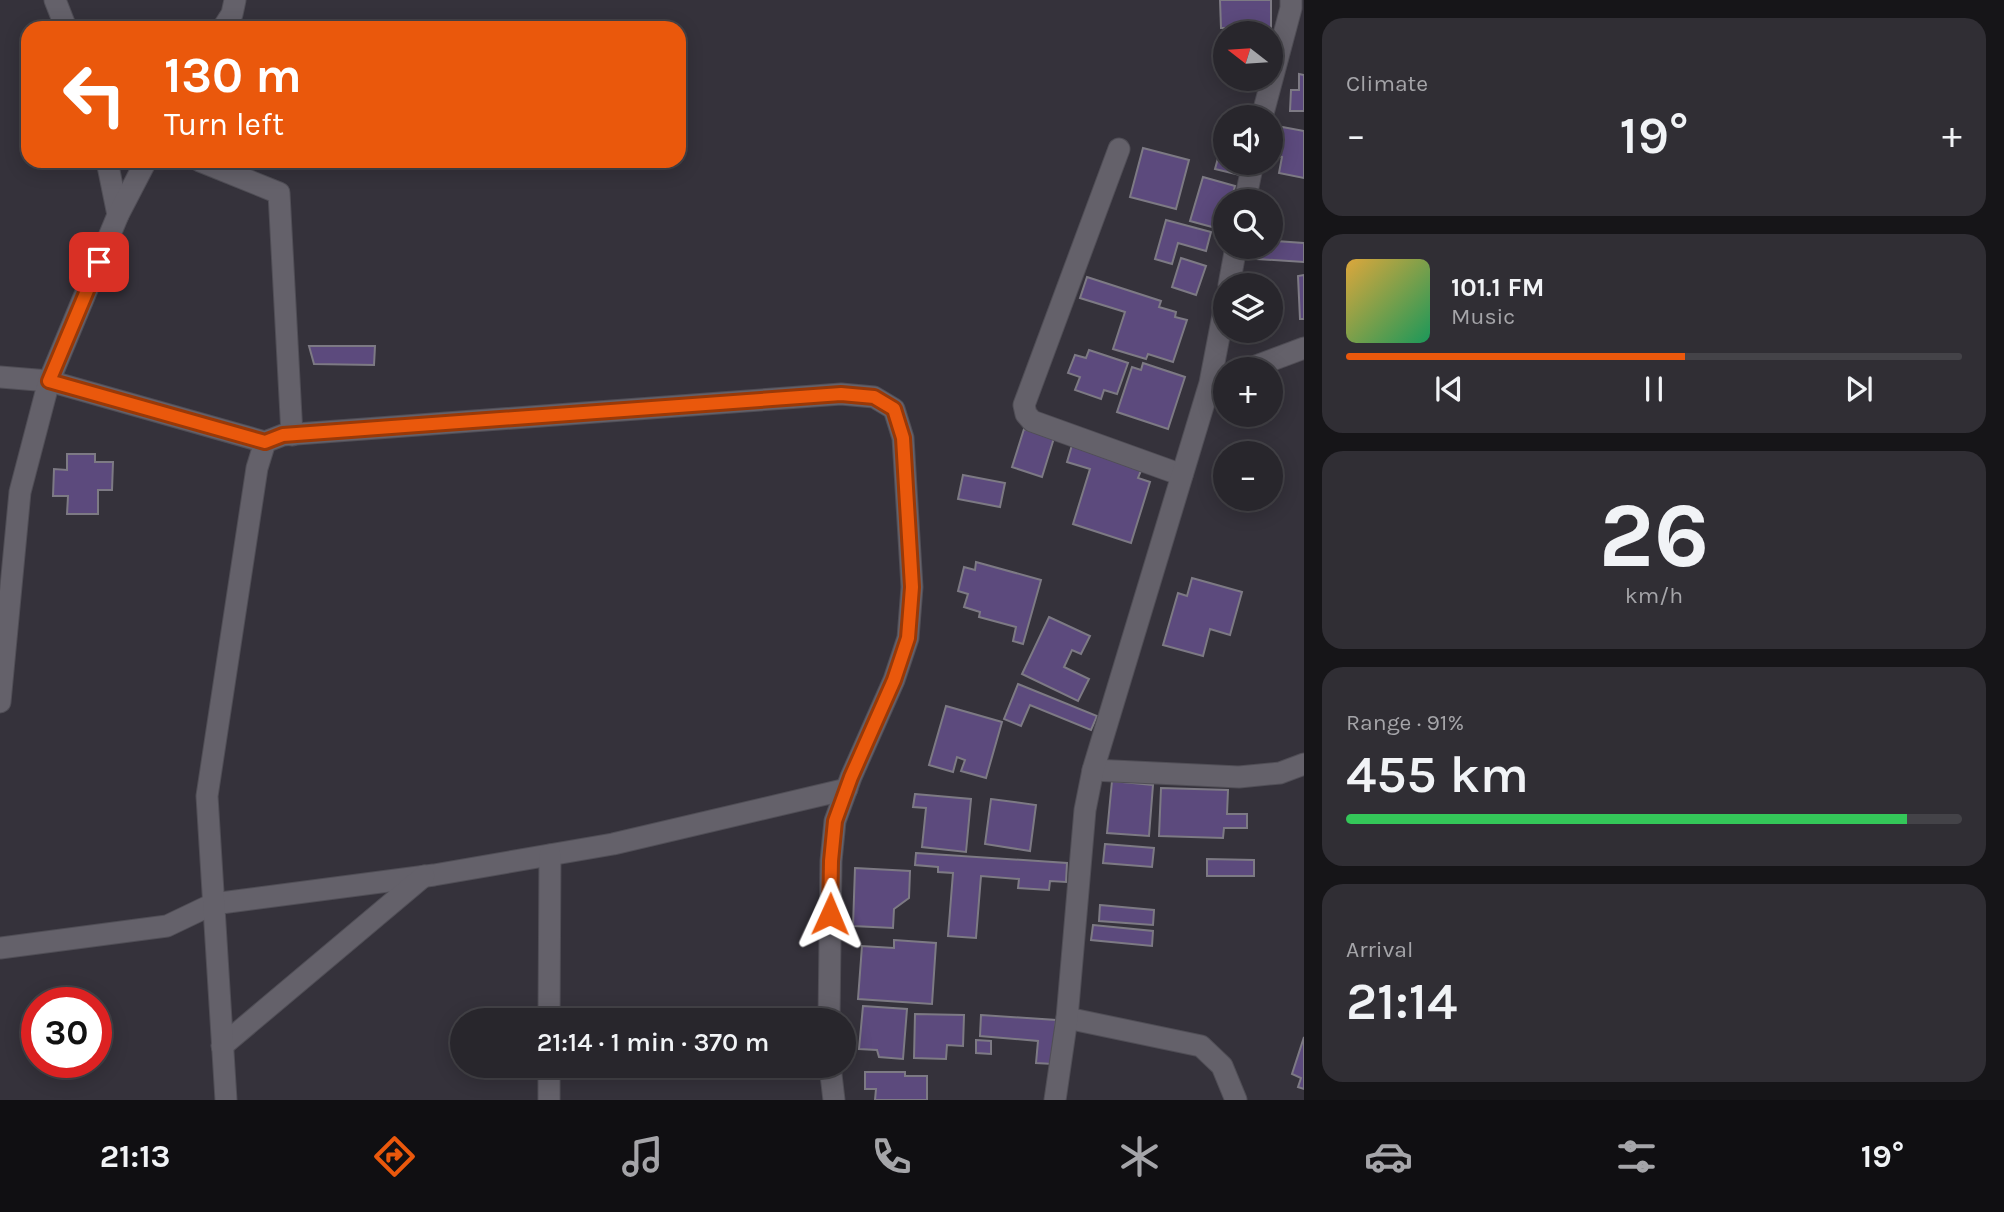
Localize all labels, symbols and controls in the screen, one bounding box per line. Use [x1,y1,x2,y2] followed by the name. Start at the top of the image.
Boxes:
[1213,21,1283,91] north arrow
[1213,21,1283,511] map controls
[164,47,302,104] text: 130 m
[49,49,140,140] icon: left
[1346,70,1428,97] text: Climate
[1213,105,1283,175] button: sound
[1620,105,1688,166] text: 19°
[164,106,284,143] text: Turn left
[1346,113,1366,158] text: −
[1942,113,1962,158] text: +
[1213,189,1283,259] button: search
[69,232,129,292] pin
[80,243,118,281] icon: arrive
[1451,272,1544,303] text: 101.1 FM
[1213,273,1283,343] button: layers
[1451,303,1515,330] text: Music
[1213,357,1283,427] button: +
[1430,370,1468,408] icon: previous
[1635,370,1673,408] icon: pause
[1840,370,1878,408] icon: next
[1213,441,1283,511] button: −
[1599,483,1709,589] text: 26
[1625,582,1683,609] text: km/h
[1346,709,1464,736] text: Range · 91%
[1346,744,1529,805] text: 455 km
[793,877,867,951] position arrow
[1346,936,1413,963] text: Arrival
[1346,971,1457,1032] text: 21:14
[21,987,112,1078] speed limit sign: 30
[537,1027,769,1058] text: 21:14 · 1 min · 370 m
[370,1132,419,1181] icon: directions
[618,1132,667,1181] icon: music
[867,1132,916,1181] icon: phone
[1115,1132,1164,1181] icon: climate
[1364,1132,1413,1181] icon: car
[1612,1132,1661,1181] icon: filters
[100,1138,170,1175] text: 21:13
[1861,1138,1904,1175] text: 19°

